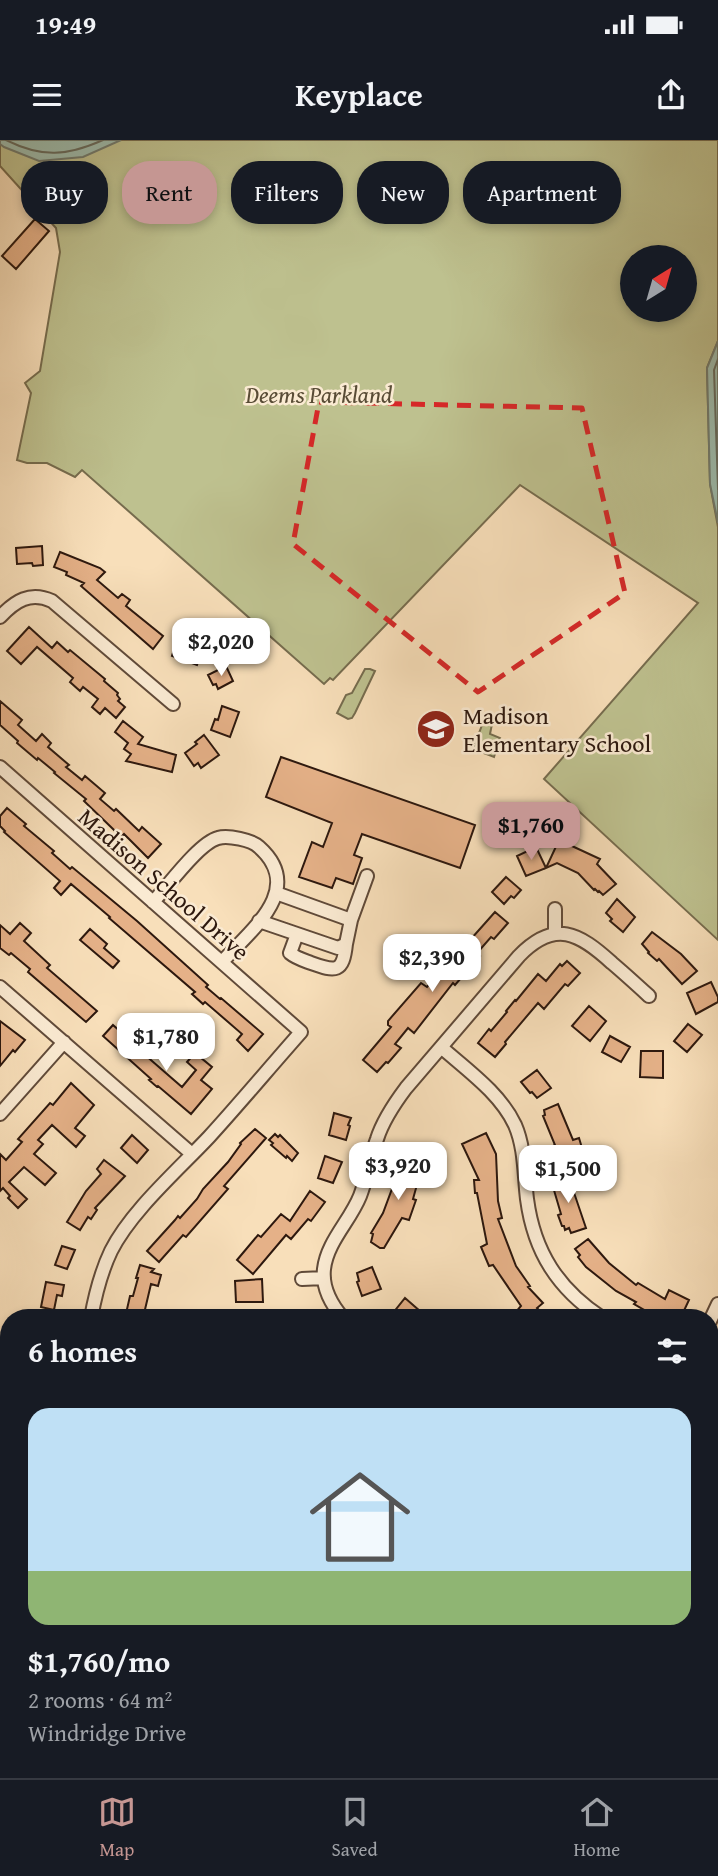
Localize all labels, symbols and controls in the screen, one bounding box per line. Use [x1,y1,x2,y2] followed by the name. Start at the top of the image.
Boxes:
[35,5,96,44] text: 19:49
[295,71,423,118] text: Keyplace
[28,76,66,114] icon: menu
[652,76,690,114] icon: share
[21,161,108,224] chip: Buy
[122,161,217,224] chip: Rent
[231,161,343,224] chip: Filters
[357,161,449,224] chip: New
[463,161,621,224] chip: Apartment
[620,245,696,322] north arrow
[620,245,697,322] map controls
[244,377,393,412] park label: Deems Parkland
[164,618,278,678] pin: $2,020
[188,624,254,657] text: $2,020
[463,698,651,761] place label: Madison Elementary School
[415,708,457,750] school or university icon: Madison Elementary School
[71,800,257,968] street label: Madison School Drive
[474,802,588,862] pin: $1,760
[498,808,564,841] text: $1,760
[375,934,489,994] pin: $2,390
[399,940,465,973] text: $2,390
[109,1014,223,1073] pin: $1,780
[133,1019,199,1052] text: $1,780
[341,1142,455,1202] pin: $3,920
[511,1146,625,1205] pin: $1,500
[365,1148,431,1181] text: $3,920
[535,1151,601,1184] text: $1,500
[28,1329,137,1373] text: 6 homes
[653,1332,691,1370] icon: filters
[297,1454,423,1580] icon: home
[28,1639,170,1683] text: $1,760/mo
[28,1683,172,1716] text: 2 rooms · 64 m²
[28,1716,186,1749] text: Windridge Drive
[98,1793,136,1863] tab: Map
[332,1793,378,1863] tab: Saved
[573,1793,620,1863] tab: Home

